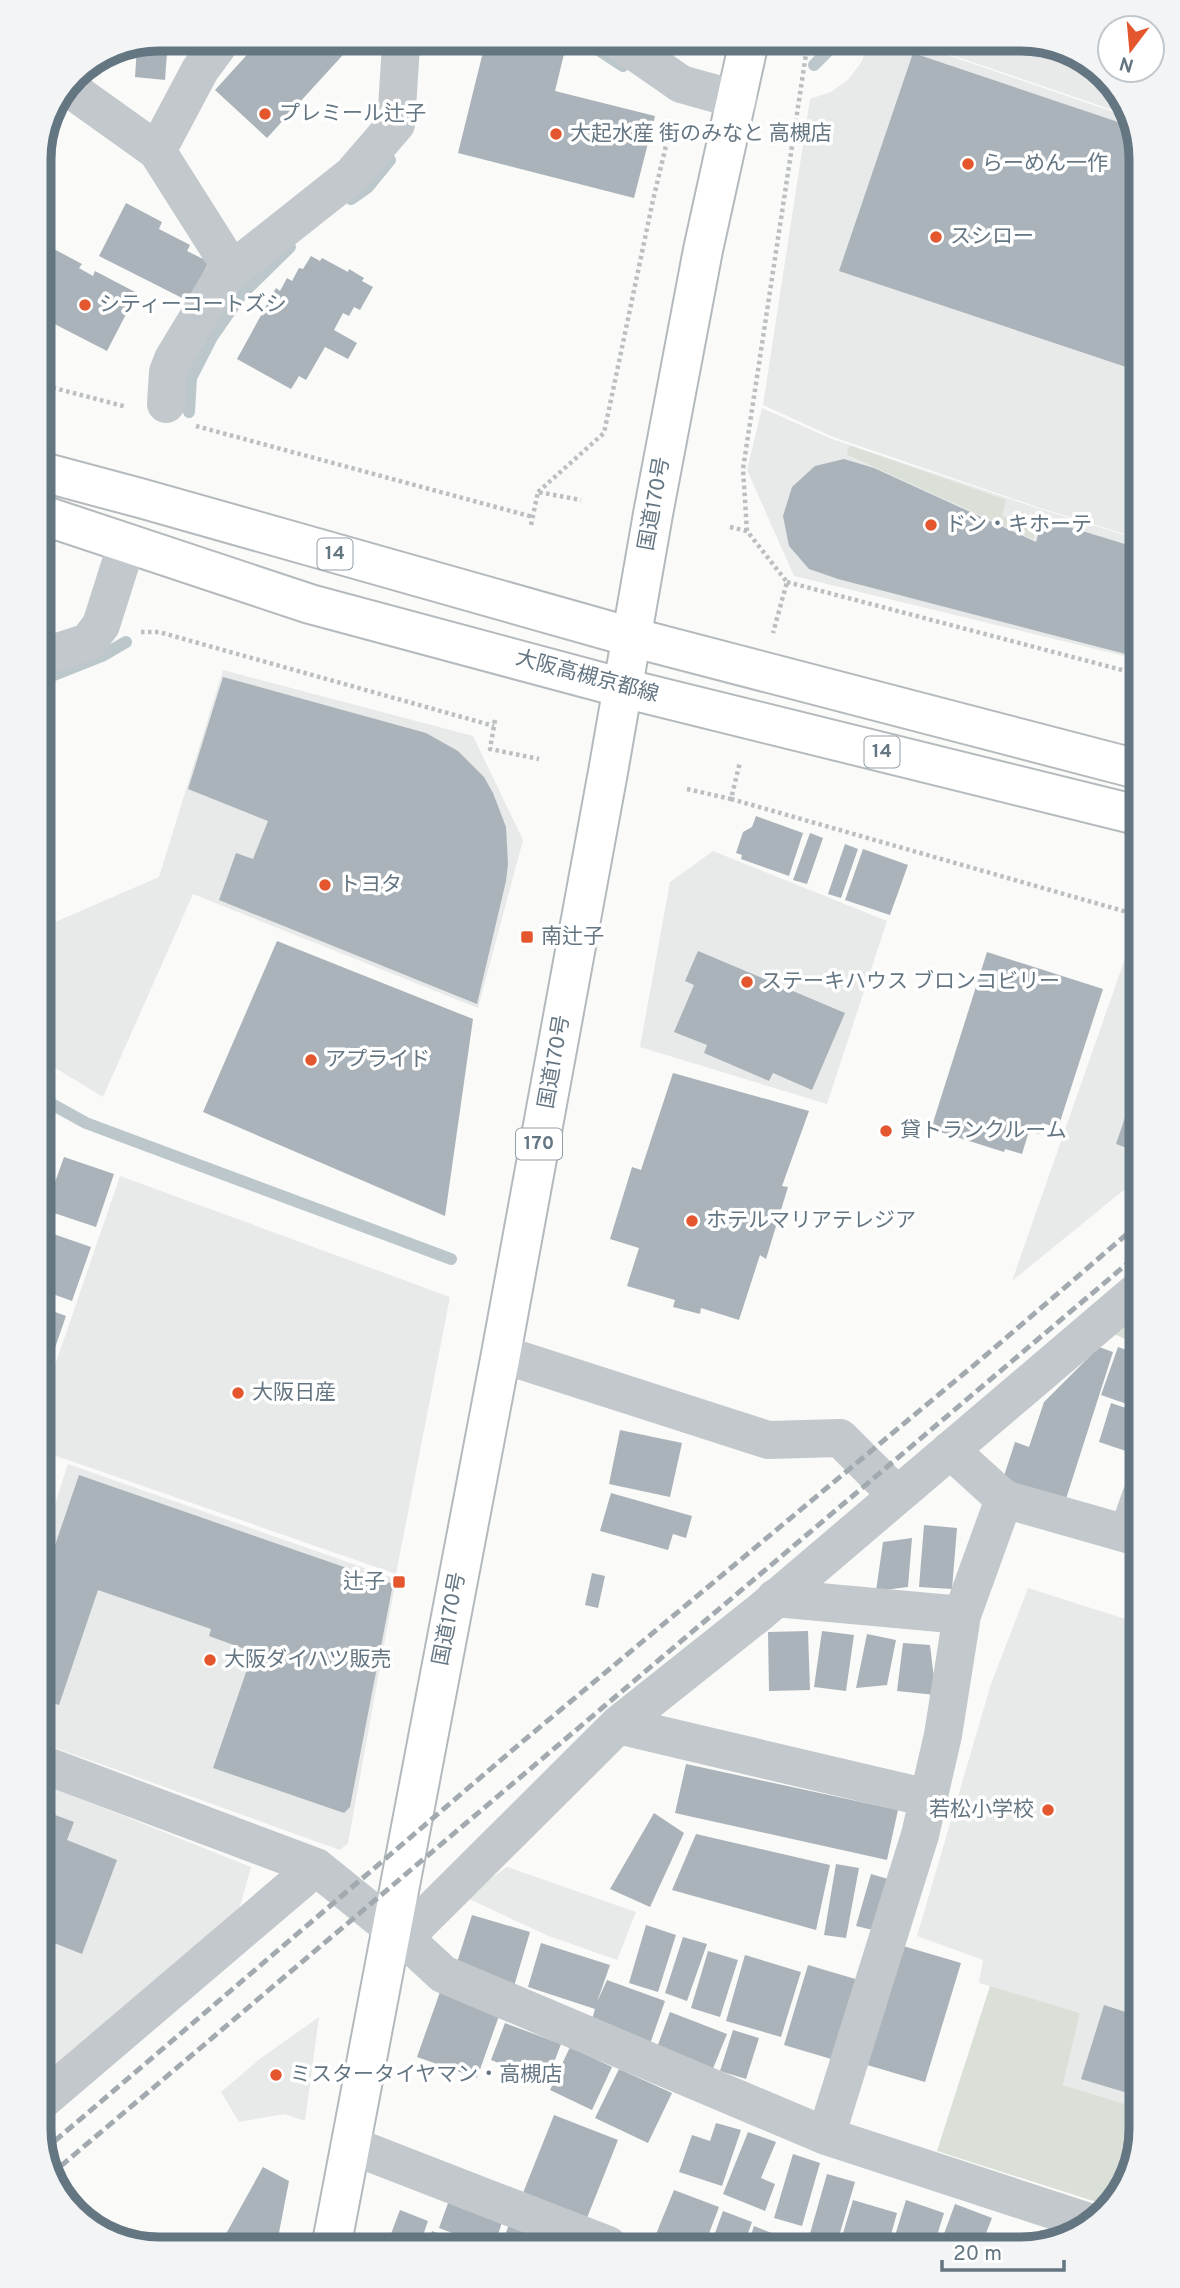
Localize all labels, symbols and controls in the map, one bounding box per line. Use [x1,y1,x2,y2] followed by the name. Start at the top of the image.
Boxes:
[1096,14,1166,84] north arrow
[1117,50,1137,77] text: N
[279,101,426,128] place label: プレミール辻子
[257,106,273,122] marker: プレミール辻子
[570,121,832,148] place label: 大起水産 街のみなと 高槻店
[548,126,564,142] marker: 大起水産 街のみなと 高槻店
[982,151,1108,178] place label: らーめん一作
[960,156,976,172] marker: らーめん一作
[950,224,1034,251] place label: スシロー
[928,229,944,245] marker: スシロー
[99,292,287,319] place label: シティーコートズシ
[77,297,93,313] marker: シティーコートズシ
[633,455,677,553] street label: 国道170号
[945,512,1092,539] place label: ドン・キホーテ
[923,517,939,533] marker: ドン・キホーテ
[318,538,352,569] road number: 14
[513,645,661,709] street label: 大阪高槻京都線
[864,736,900,768] road number: 14
[339,872,402,899] place label: トヨタ
[317,877,333,893] marker: トヨタ
[541,924,604,951] place label: 南辻子
[519,929,535,945] marker: 南辻子
[761,969,1060,996] place label: ステーキハウス ブロンコビリー
[739,974,755,990] marker: ステーキハウス ブロンコビリー
[533,1013,577,1111] street label: 国道170号
[325,1047,430,1074] place label: アプライド
[303,1052,319,1068] marker: アプライド
[900,1118,1067,1145] place label: 貸トランクルーム
[878,1123,894,1139] marker: 貸トランクルーム
[516,1128,562,1160] road number: 170
[706,1208,916,1235] place label: ホテルマリアテレジア
[684,1213,700,1229] marker: ホテルマリアテレジア
[252,1380,336,1407] place label: 大阪日産
[230,1385,246,1401] marker: 大阪日産
[343,1569,385,1596] place label: 辻子
[428,1570,472,1668] street label: 国道170号
[391,1574,407,1590] marker: 辻子
[224,1647,392,1674] place label: 大阪ダイハツ販売
[202,1652,218,1668] marker: 大阪ダイハツ販売
[929,1797,1034,1824] place label: 若松小学校
[1040,1802,1056,1818] marker: 若松小学校
[290,2062,562,2089] place label: ミスタータイヤマン・高槻店
[268,2067,284,2083] marker: ミスタータイヤマン・高槻店
[942,2228,1064,2272] scale bar
[953,2241,1002,2268] text: 20 m

